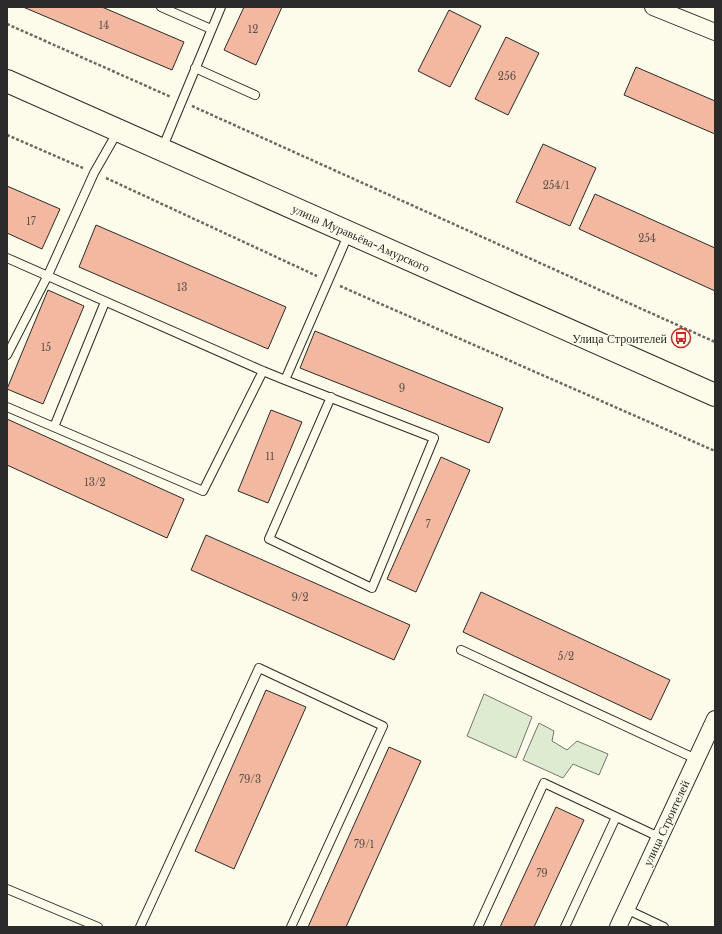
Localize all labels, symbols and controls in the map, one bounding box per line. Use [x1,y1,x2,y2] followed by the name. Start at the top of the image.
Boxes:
[99,19,109,32] house number: 14
[248,23,258,36] house number: 12
[498,70,516,83] house number: 256
[543,179,569,192] house number: 254/1
[290,201,432,275] street label: улица Муравьёва-Амурского
[26,215,37,228] house number: 17
[638,232,656,245] house number: 254
[177,281,187,294] house number: 13
[670,327,692,349] bus stop icon: Улица Строителей
[572,331,668,346] place label: Улица Строителей
[41,341,51,354] house number: 15
[399,382,405,395] house number: 9
[266,450,274,463] house number: 11
[84,476,106,489] house number: 13/2
[425,518,431,531] house number: 7
[291,591,309,604] house number: 9/2
[558,650,574,663] house number: 5/2
[239,773,261,786] house number: 79/3
[640,777,693,868] street label: улица Строителей
[354,838,374,851] house number: 79/1
[536,867,548,880] house number: 79

